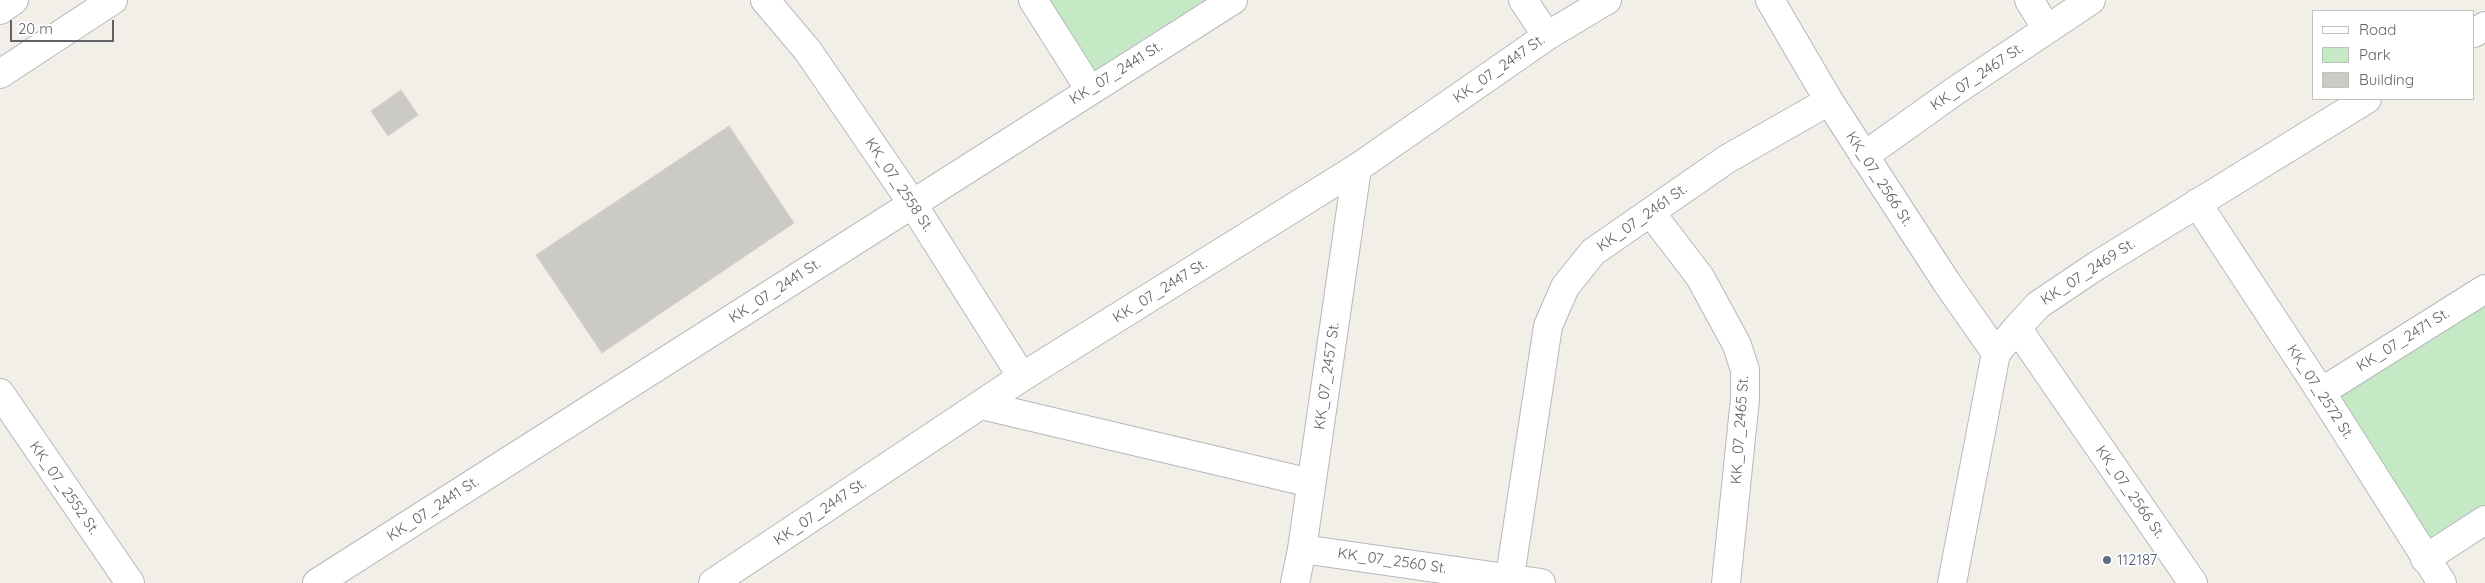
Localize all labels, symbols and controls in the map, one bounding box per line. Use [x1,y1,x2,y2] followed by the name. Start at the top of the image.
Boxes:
[12,10,116,42] scale bar
[2312,10,2475,100] legend
[18,19,53,38] text: 20 m
[2359,20,2396,39] text: Road
[1450,31,1548,107] street label: KK_07_2447 St.
[1066,37,1166,109] street label: KK_07_2441 St.
[1927,39,2027,115] street label: KK_07_2467 St.
[2359,45,2391,64] text: Park
[2359,70,2414,89] text: Building
[1842,128,1916,230] street label: KK_07_2566 St.
[861,135,937,235] street label: KK_07_2558 St.
[1593,180,1691,256] street label: KK_07_2461 St.
[2037,235,2139,309] street label: KK_07_2469 St.
[726,255,824,327] street label: KK_07_2441 St.
[1110,255,1210,327] street label: KK_07_2447 St.
[2353,304,2453,376] street label: KK_07_2471 St.
[1311,321,1343,431] street label: KK_07_2457 St.
[2283,341,2357,443] street label: KK_07_2572 St.
[1727,375,1753,485] street label: KK_07_2465 St.
[25,438,103,538] street label: KK_07_2552 St.
[2091,442,2169,542] street label: KK_07_2566 St.
[384,473,482,545] street label: KK_07_2441 St.
[770,474,870,550] street label: KK_07_2447 St.
[1336,544,1448,578] street label: KK_07_2560 St.
[2117,551,2157,569] place label: 112187
[2101,554,2113,566] marker: 112187

